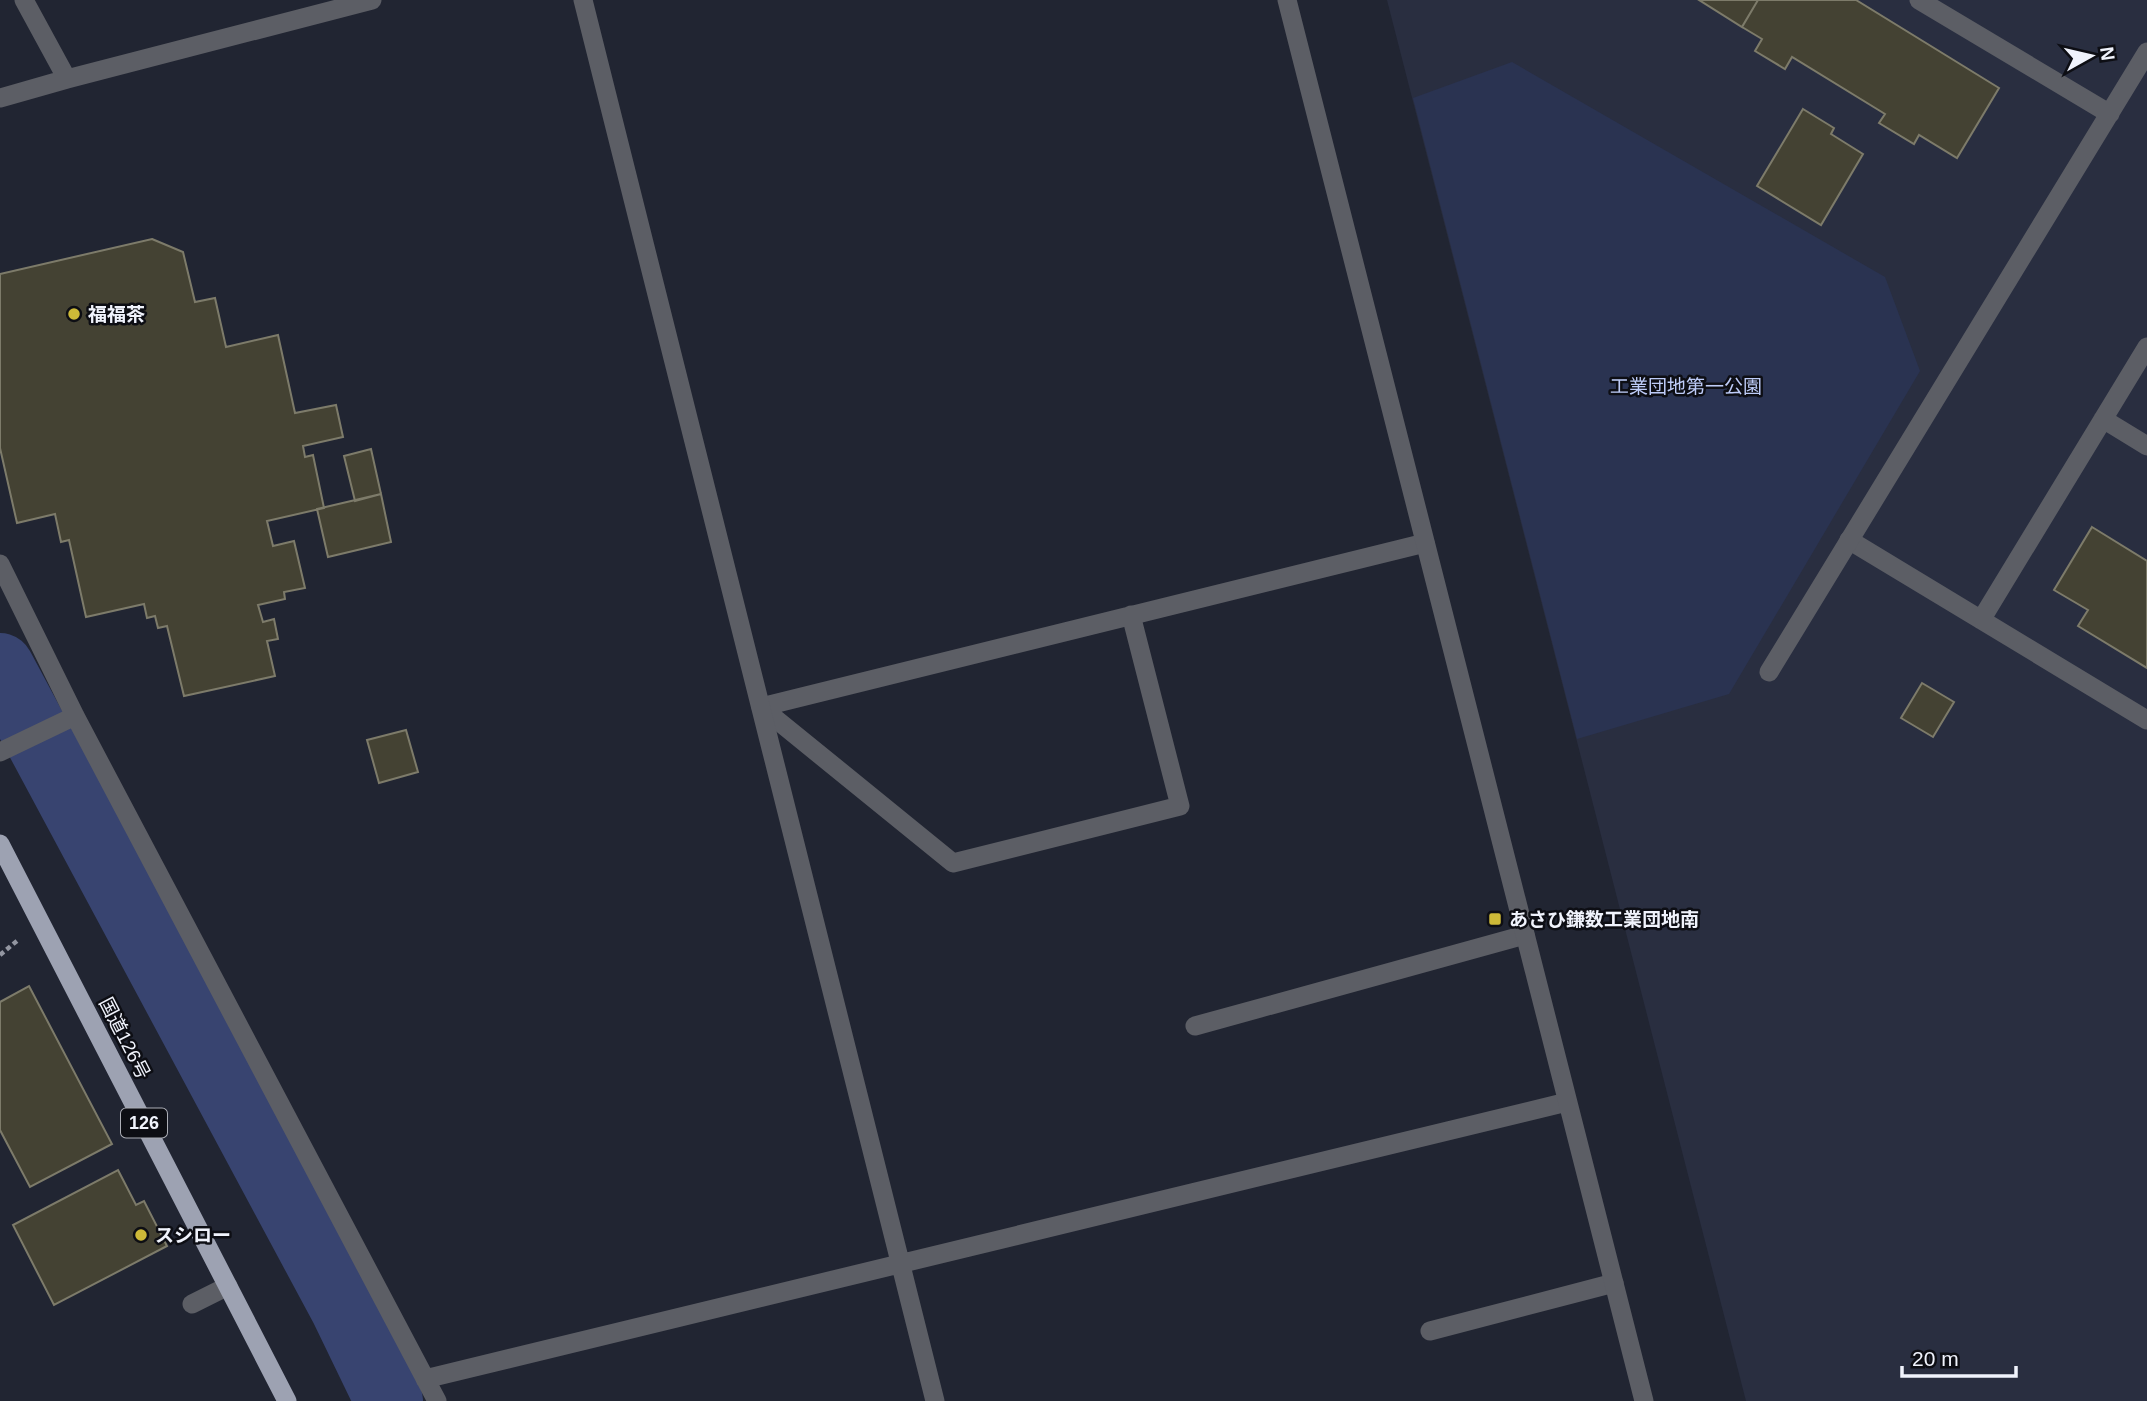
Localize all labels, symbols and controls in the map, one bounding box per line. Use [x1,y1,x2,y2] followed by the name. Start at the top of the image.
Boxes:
[2056,21,2126,91] north arrow
[2096,45,2119,62] text: N
[88,304,145,325] place label: 福福茶
[66,306,82,322] marker: 福福茶
[1610,376,1762,397] park label: 工業団地第一公園
[1509,909,1699,930] place label: あさひ鎌数工業団地南
[1487,911,1503,927] marker: あさひ鎌数工業団地南
[95,994,154,1083] street label: 国道126号
[121,1108,167,1138] road number: 126
[155,1225,231,1246] place label: スシロー
[133,1227,149,1243] marker: スシロー
[1902,1334,2016,1378] scale bar
[1912,1347,1959,1370] text: 20 m

